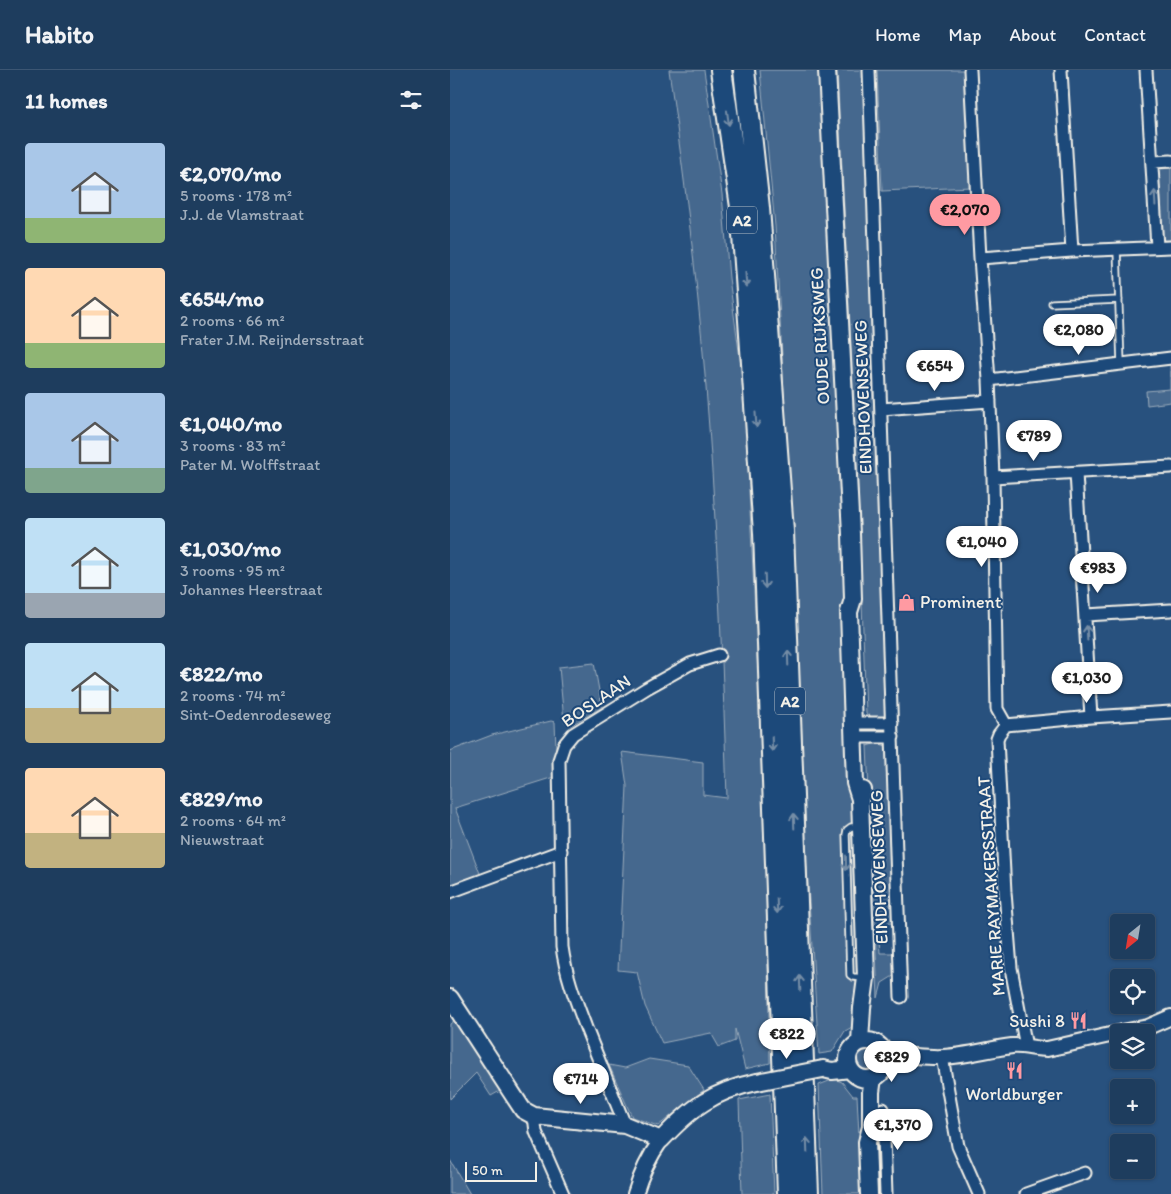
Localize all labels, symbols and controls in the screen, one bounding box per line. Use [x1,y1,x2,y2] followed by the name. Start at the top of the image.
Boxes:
[25,20,94,49] text: Habito
[875,24,921,46] text: Home
[949,24,982,46] text: Map
[1010,24,1056,46] text: About
[1084,24,1146,46] text: Contact
[397,86,425,114] icon: filters
[25,88,108,113] text: 11 homes
[724,110,734,126] one-way arrow
[180,161,281,186] text: €2,070/mo
[65,163,125,223] icon: home
[180,186,292,205] text: 5 rooms · 178 m²
[1150,191,1159,207] one-way arrow
[924,194,1006,236] pin: €2,070
[941,200,990,219] text: €2,070
[180,205,304,224] text: J.J. de Vlamstraat
[727,206,757,234] road number: A2
[805,267,835,405] street label: OUDE RIJKSWEG
[741,271,751,287] one-way arrow
[180,286,264,311] text: €654/mo
[65,288,125,348] icon: home
[180,311,285,330] text: 2 rooms · 66 m²
[1038,314,1120,356] pin: €2,080
[849,320,877,474] street label: EINDHOVENSEWEG
[1054,320,1104,339] text: €2,080
[180,330,364,349] text: Frater J.M. Reijndersstraat
[905,350,965,392] pin: €654
[917,356,953,375] text: €654
[180,411,282,436] text: €1,040/mo
[751,412,760,428] one-way arrow
[65,413,125,473] icon: home
[1004,420,1064,462] pin: €789
[1017,426,1051,445] text: €789
[180,436,286,455] text: 3 rooms · 83 m²
[180,455,320,474] text: Pater M. Wolffstraat
[941,526,1023,568] pin: €1,040
[957,532,1007,551] text: €1,040
[180,536,281,561] text: €1,030/mo
[65,538,125,598] icon: home
[1068,552,1128,594] pin: €983
[1081,558,1116,577] text: €983
[180,561,285,580] text: 3 rooms · 95 m²
[761,573,770,589] one-way arrow
[180,580,322,599] text: Johannes Heerstraat
[920,591,1002,613] place label: Prominent
[896,592,916,612] shop icon: Prominent
[1082,625,1092,642] one-way arrow
[783,650,793,666] one-way arrow
[180,661,263,686] text: €822/mo
[1046,662,1128,704] pin: €1,030
[65,663,125,723] icon: home
[1063,668,1111,687] text: €1,030
[557,670,635,732] street label: BOSLAAN
[180,686,285,705] text: 2 rooms · 74 m²
[775,688,805,714] road number: A2
[180,705,331,724] text: Sint-Oedenrodeseweg
[767,735,776,751] one-way arrow
[972,775,1010,997] street label: MARIE RAYMAKERSSTRAAT
[180,786,263,811] text: €829/mo
[65,788,125,848] icon: home
[865,790,893,944] street label: EINDHOVENSEWEG
[180,811,286,830] text: 2 rooms · 64 m²
[789,813,799,829] one-way arrow
[180,830,264,849] text: Nieuwstraat
[842,855,851,871] one-way arrow
[773,898,782,914] one-way arrow
[1110,914,1155,959] north arrow
[1110,914,1155,1179] map controls
[1110,969,1155,1014] button: locate
[796,975,805,991] one-way arrow
[1009,1010,1065,1032] place label: Sushi 8
[1069,1011,1089,1031] restaurant icon: Sushi 8
[757,1018,817,1060] pin: €822
[770,1024,804,1043] text: €822
[1110,1024,1155,1069] button: layers
[862,1040,922,1083] pin: €829
[875,1047,909,1066] text: €829
[1004,1061,1024,1081] restaurant icon: Worldburger
[551,1062,611,1105] pin: €714
[564,1069,598,1088] text: €714
[1110,1079,1155,1124] button: +
[965,1083,1063,1105] place label: Worldburger
[857,1108,939,1151] pin: €1,370
[875,1115,921,1134] text: €1,370
[1110,1134,1155,1179] button: −
[802,1138,811,1154] one-way arrow
[465,1159,538,1182] scale bar
[472,1162,503,1179] text: 50 m

